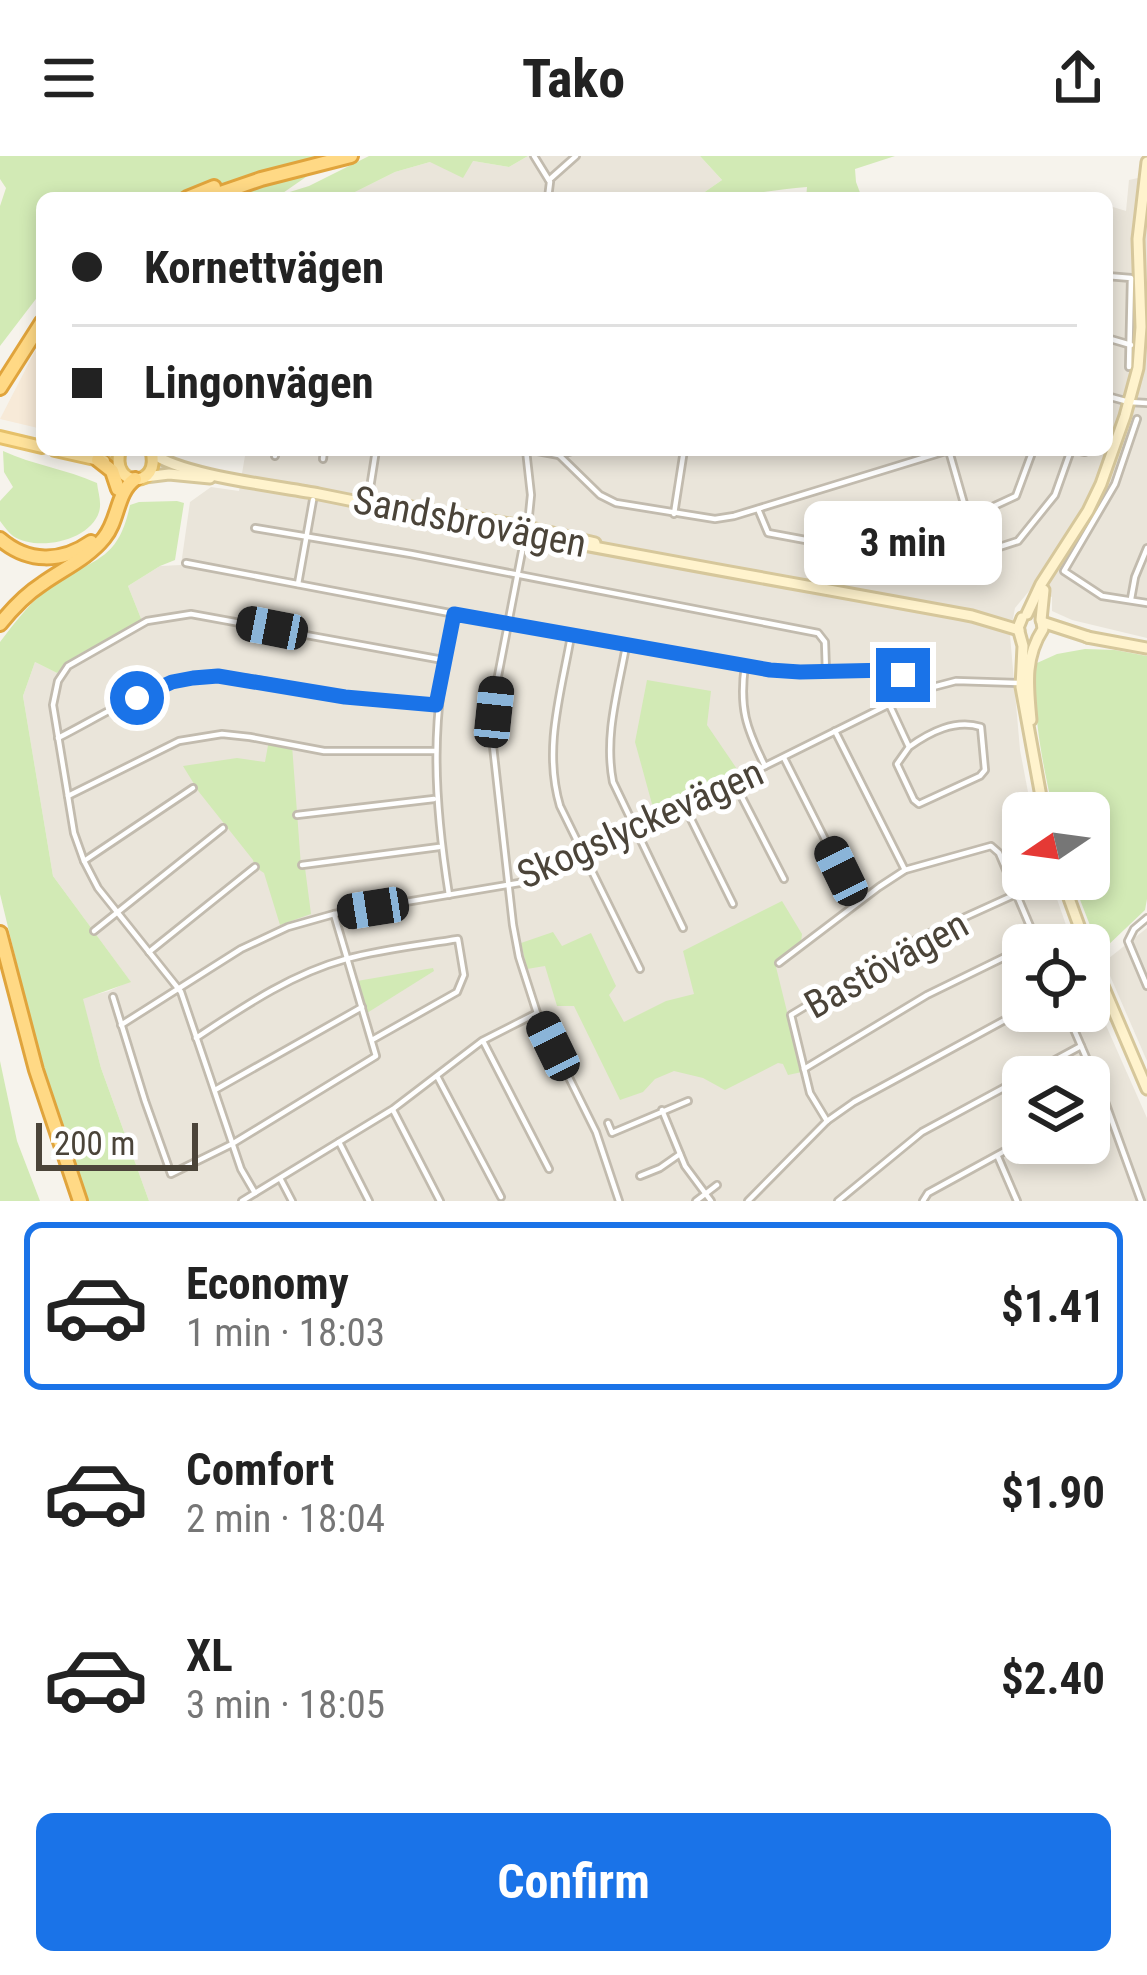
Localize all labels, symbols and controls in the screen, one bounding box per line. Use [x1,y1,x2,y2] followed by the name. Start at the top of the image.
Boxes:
[36,45,102,111] icon: menu
[1045,45,1111,111] icon: share
[522,47,625,110] text: Tako
[144,241,384,294] text: Kornettvägen
[144,356,374,409] text: Lingonvägen
[349,477,590,567] street label: Sandsbrovägen
[804,501,1002,585] callout: 3 min
[860,520,946,566] text: 3 min
[233,603,311,653] car
[876,648,930,702] route end
[110,671,164,725] route start
[472,674,516,750] car
[510,749,770,899] street label: Skogslyckevägen
[1002,792,1110,900] north arrow
[1002,792,1110,1164] map controls
[809,831,873,911] car
[335,885,411,931] car
[797,901,976,1029] street label: Bastövägen
[1002,924,1110,1032] button: locate
[521,1006,585,1086] car
[1002,1056,1110,1164] button: layers
[36,1117,198,1170] scale bar
[54,1124,135,1163] text: 200 m
[42,1252,150,1360] icon: car
[186,1257,349,1310] text: Economy
[1001,1280,1105,1333] text: $1.41
[186,1310,385,1356] text: 1 min · 18:03
[42,1438,150,1546] icon: car
[186,1443,334,1496] text: Comfort
[1001,1466,1105,1519] text: $1.90
[186,1496,385,1542] text: 2 min · 18:04
[42,1624,150,1732] icon: car
[186,1629,233,1682] text: XL
[1001,1652,1105,1705] text: $2.40
[186,1682,385,1728] text: 3 min · 18:05
[36,1813,1111,1951] button: Confirm

